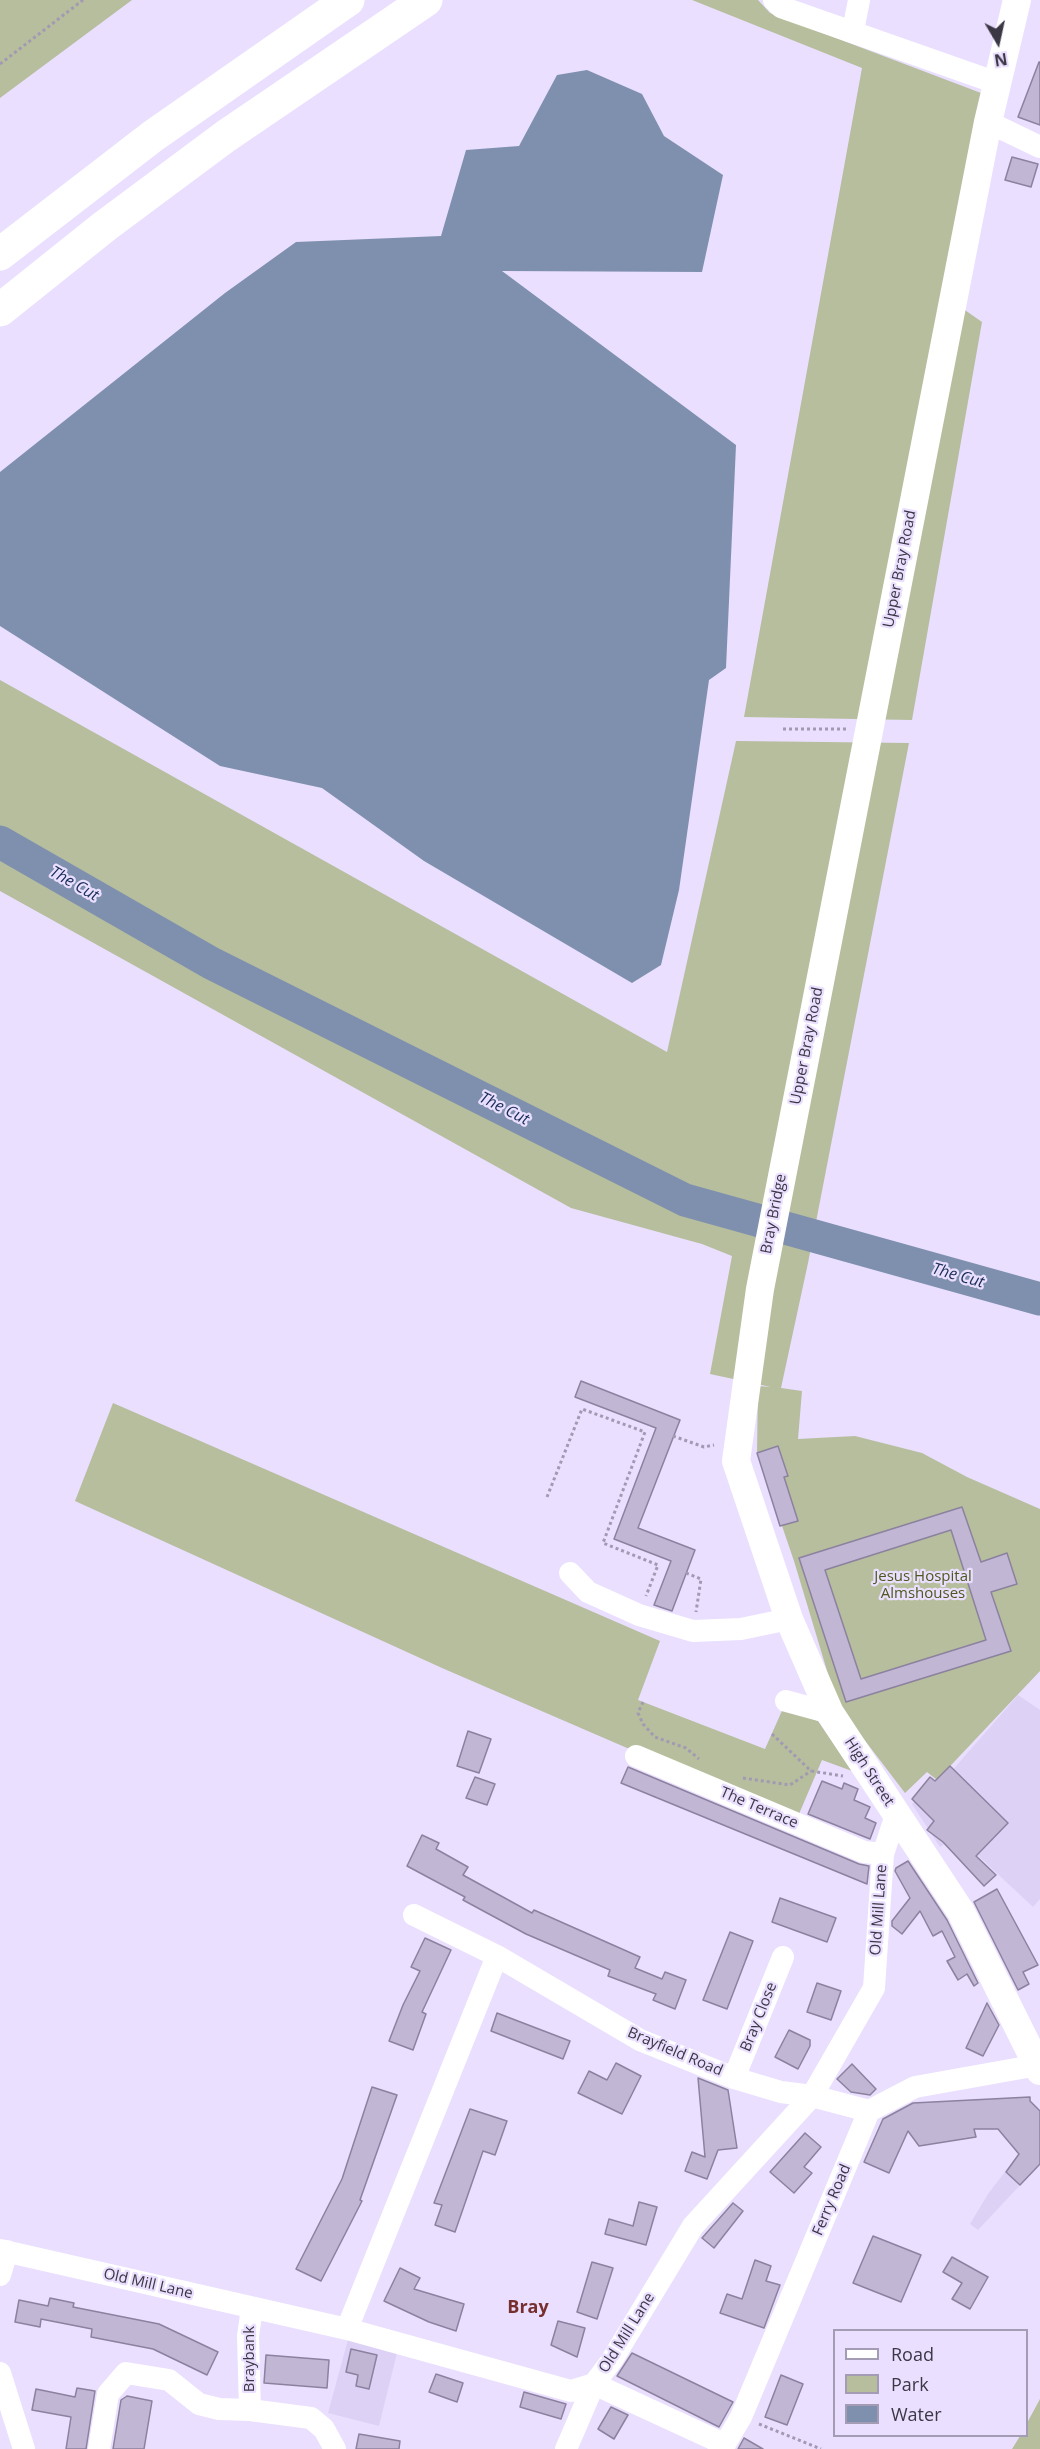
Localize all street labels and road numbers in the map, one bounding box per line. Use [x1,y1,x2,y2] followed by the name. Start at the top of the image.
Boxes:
[880,509,920,629] street label: Upper Bray Road
[787,986,827,1106] street label: Upper Bray Road
[757,1173,791,1255] street label: Bray Bridge
[840,1734,898,1810] street label: High Street
[717,1784,801,1832] street label: The Terrace
[867,1864,891,1956] street label: Old Mill Lane
[737,1980,781,2054] street label: Bray Close
[625,2024,725,2080] street label: Brayfield Road
[809,2162,855,2238] street label: Ferry Road
[102,2265,194,2303] street label: Old Mill Lane
[595,2290,659,2376] street label: Old Mill Lane
[241,2326,259,2392] street label: Braybank

